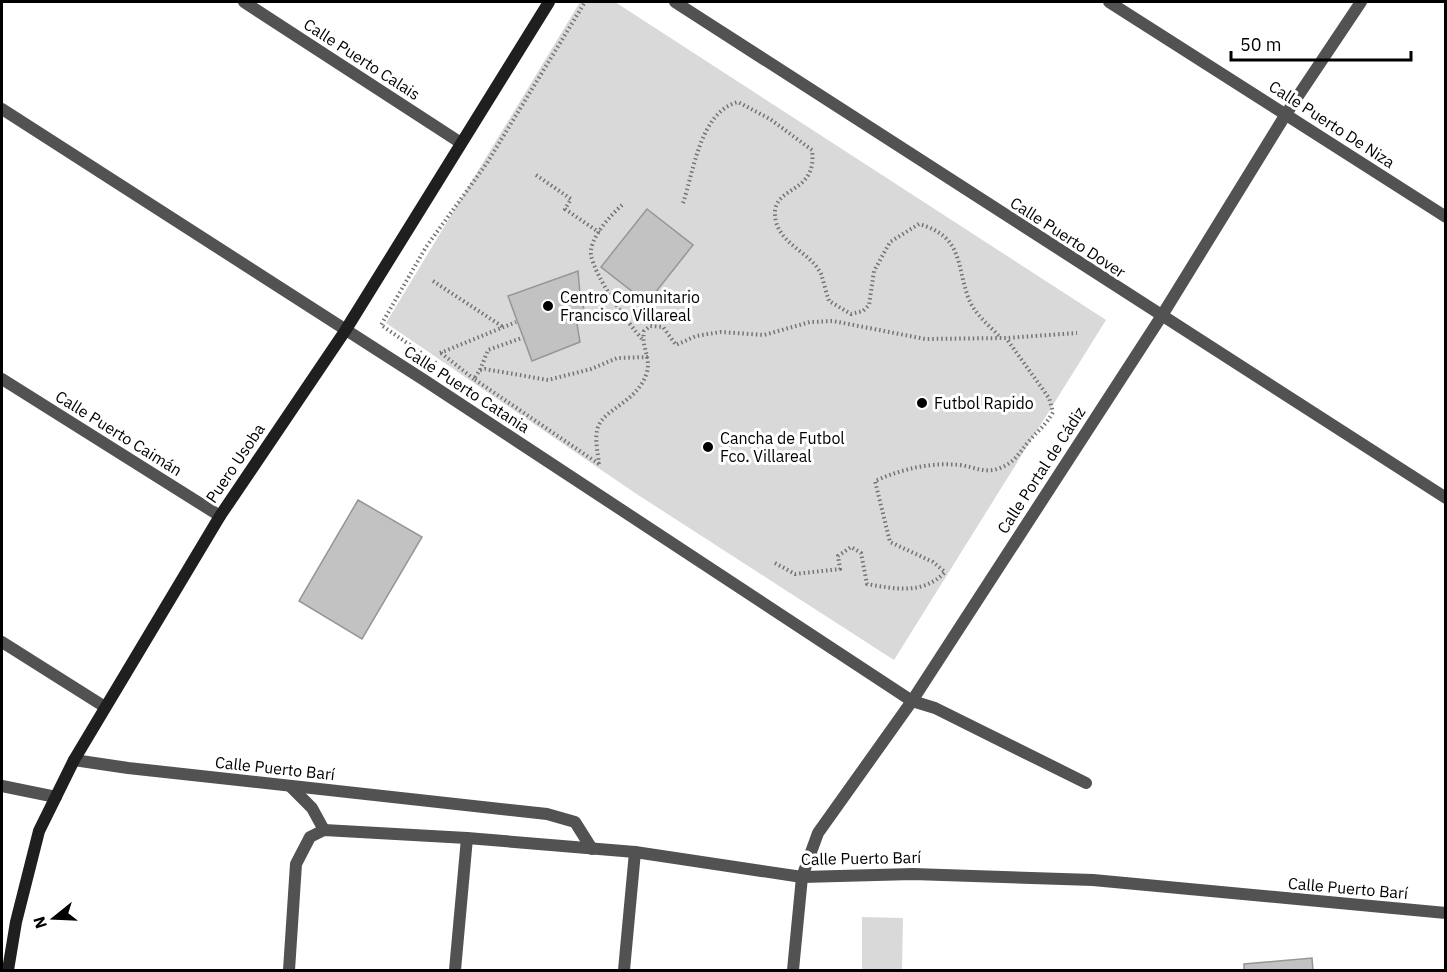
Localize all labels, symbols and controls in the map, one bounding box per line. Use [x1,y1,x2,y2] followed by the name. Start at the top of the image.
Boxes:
[300,14,424,104] street label: Calle Puerto Calais
[1231,24,1411,62] scale bar
[1240,33,1282,56] text: 50 m
[1265,76,1399,172] street label: Calle Puerto De Niza
[1007,192,1129,282] street label: Calle Puerto Dover
[560,287,700,325] place label: Centro Comunitario Francisco Villareal
[541,299,555,313] marker: Centro Comunitario Francisco Villareal
[400,341,534,437] street label: Calle Puerto Catania
[52,386,186,480] street label: Calle Puerto Caimán
[934,393,1034,413] place label: Futbol Rapido
[915,396,929,410] marker: Futbol Rapido
[993,403,1089,537] street label: Calle Portal de Cádiz
[201,419,269,507] street label: Puero Usoba
[720,428,845,466] place label: Cancha de Futbol Fco. Villareal
[701,440,715,454] marker: Cancha de Futbol Fco. Villareal
[214,752,336,784] street label: Calle Puerto Barí
[801,847,921,869] street label: Calle Puerto Barí
[1287,873,1409,903] street label: Calle Puerto Barí
[24,888,84,948] north arrow
[28,914,51,931] text: N

